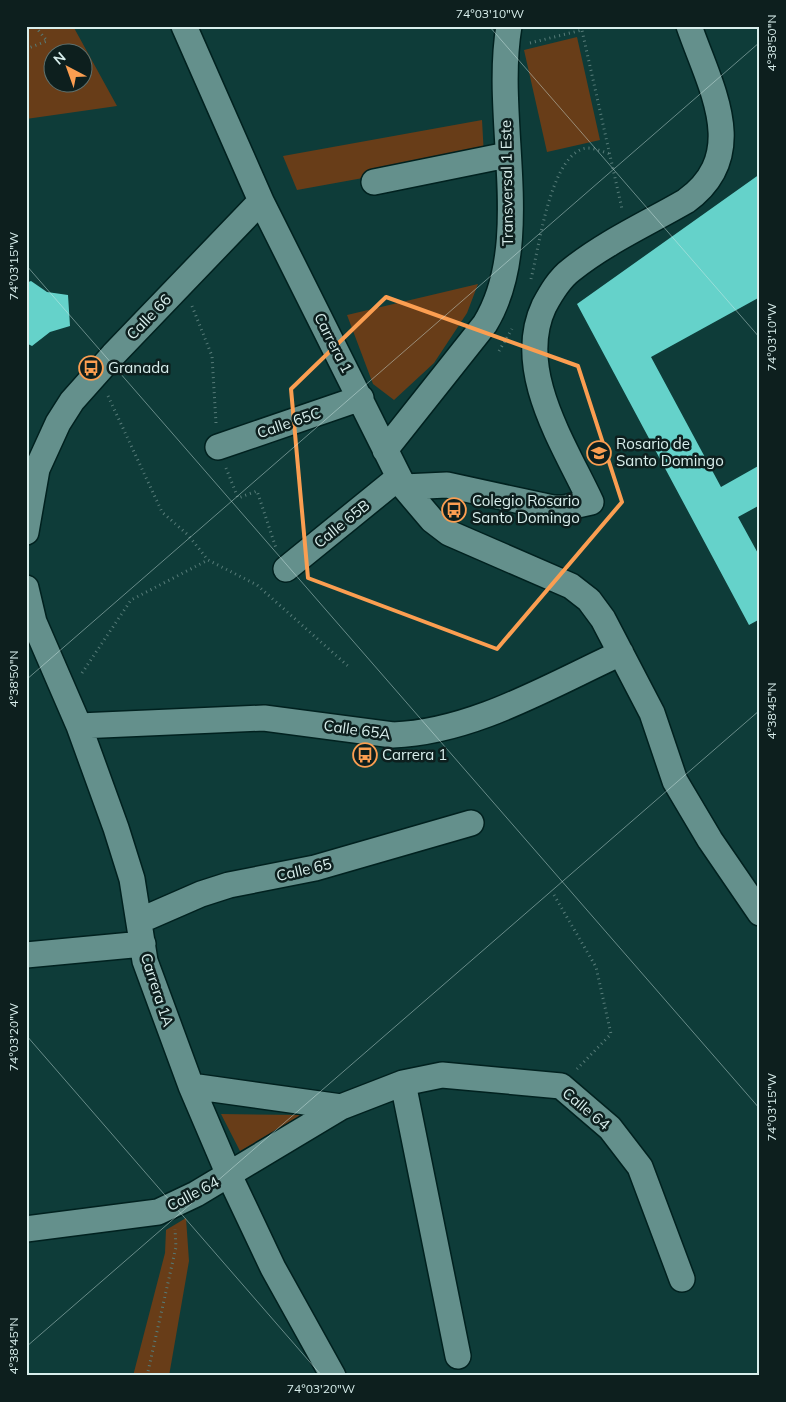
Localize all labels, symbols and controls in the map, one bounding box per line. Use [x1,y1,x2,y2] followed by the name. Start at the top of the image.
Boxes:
[456,6,524,21] text: 74°03'10"W
[764,15,779,71] text: 4°38'50"N
[42,42,92,92] north arrow
[50,48,69,68] text: N
[496,120,517,246] street label: Transversal 1 Este
[6,232,21,300] text: 74°03'15"W
[122,290,175,343] street label: Calle 66
[764,303,779,371] text: 74°03'10"W
[310,309,357,376] street label: Carrera 1
[78,355,104,381] bus stop icon: Granada
[108,358,169,377] place label: Granada
[254,403,323,442] street label: Calle 65C
[616,434,724,470] place label: Rosario de Santo Domingo
[586,440,612,466] school or university icon: Rosario de Santo Domingo
[472,491,580,527] place label: Colegio Rosario Santo Domingo
[310,495,373,552] street label: Calle 65B
[441,497,467,523] bus stop icon: Colegio Rosario Santo Domingo
[6,651,21,707] text: 4°38'50"N
[764,683,779,739] text: 4°38'45"N
[322,715,392,744] street label: Calle 65A
[352,742,378,768] bus stop icon: Carrera 1
[382,745,447,764] place label: Carrera 1
[274,854,333,885] street label: Calle 65
[137,951,178,1029] street label: Carrera 1A
[6,1003,21,1071] text: 74°03'20"W
[764,1073,779,1141] text: 74°03'15"W
[559,1083,614,1134] street label: Calle 64
[163,1172,222,1215] street label: Calle 64
[6,1318,21,1374] text: 4°38'45"N
[287,1381,355,1396] text: 74°03'20"W

